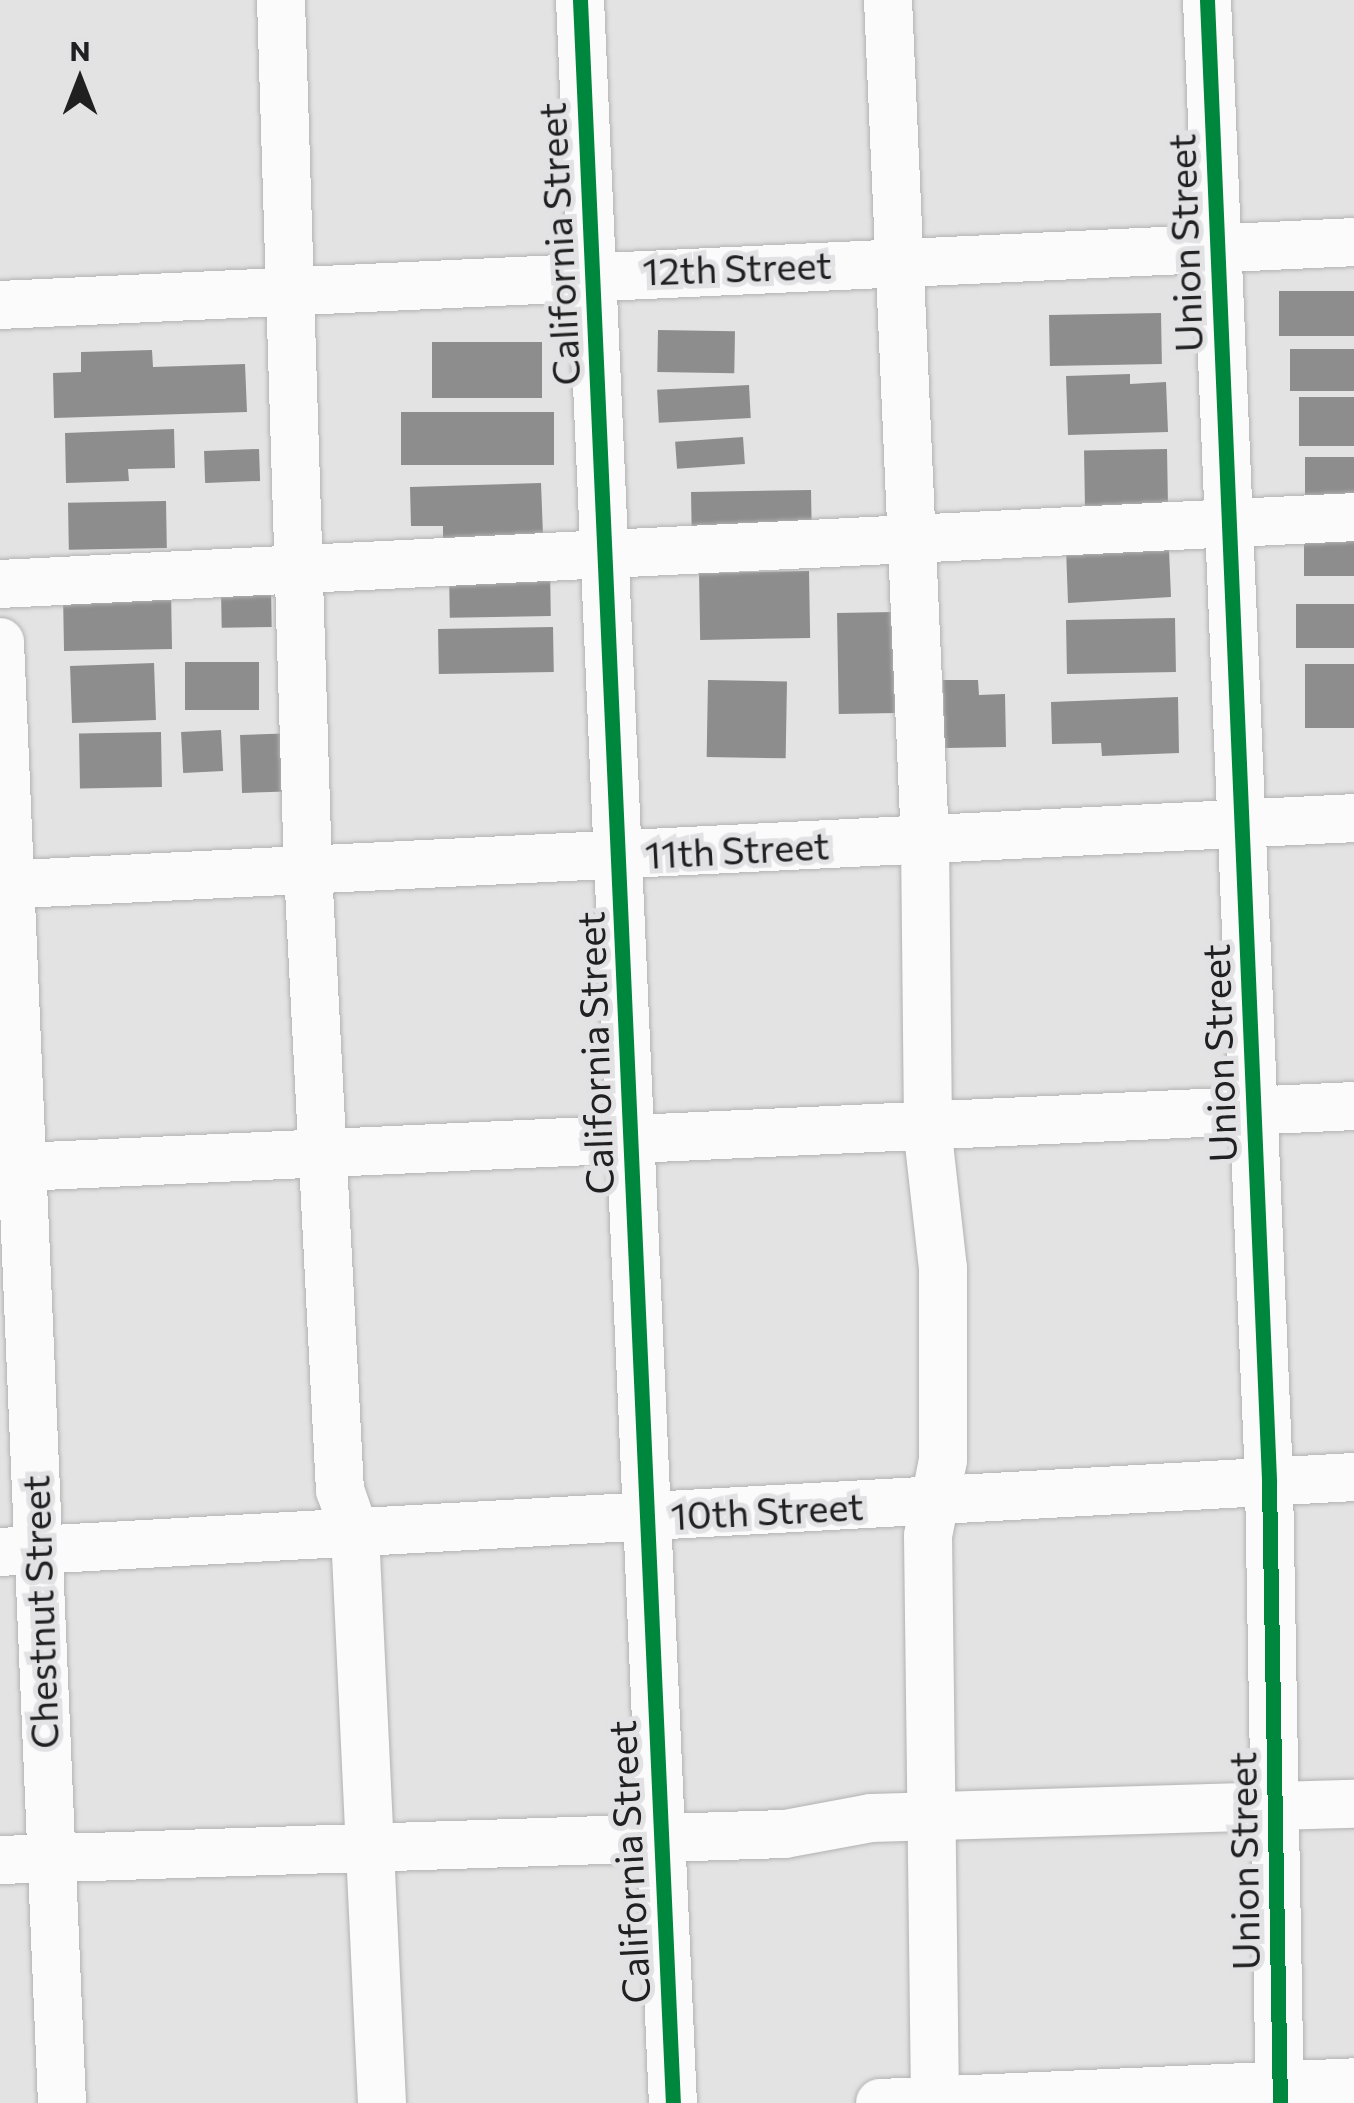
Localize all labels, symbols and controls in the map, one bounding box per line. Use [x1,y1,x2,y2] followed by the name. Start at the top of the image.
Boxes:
[30,30,130,130] north arrow
[70,33,91,67] text: N
[528,101,588,387] street label: California Street
[1157,133,1211,353] street label: Union Street
[642,241,832,293] street label: 12th Street
[644,821,830,877] street label: 11th Street
[566,911,622,1195] street label: California Street
[1191,943,1245,1163] street label: Union Street
[11,1474,67,1750] street label: Chestnut Street
[669,1482,865,1538] street label: 10th Street
[598,1719,658,2005] street label: California Street
[1218,1751,1268,1971] street label: Union Street

